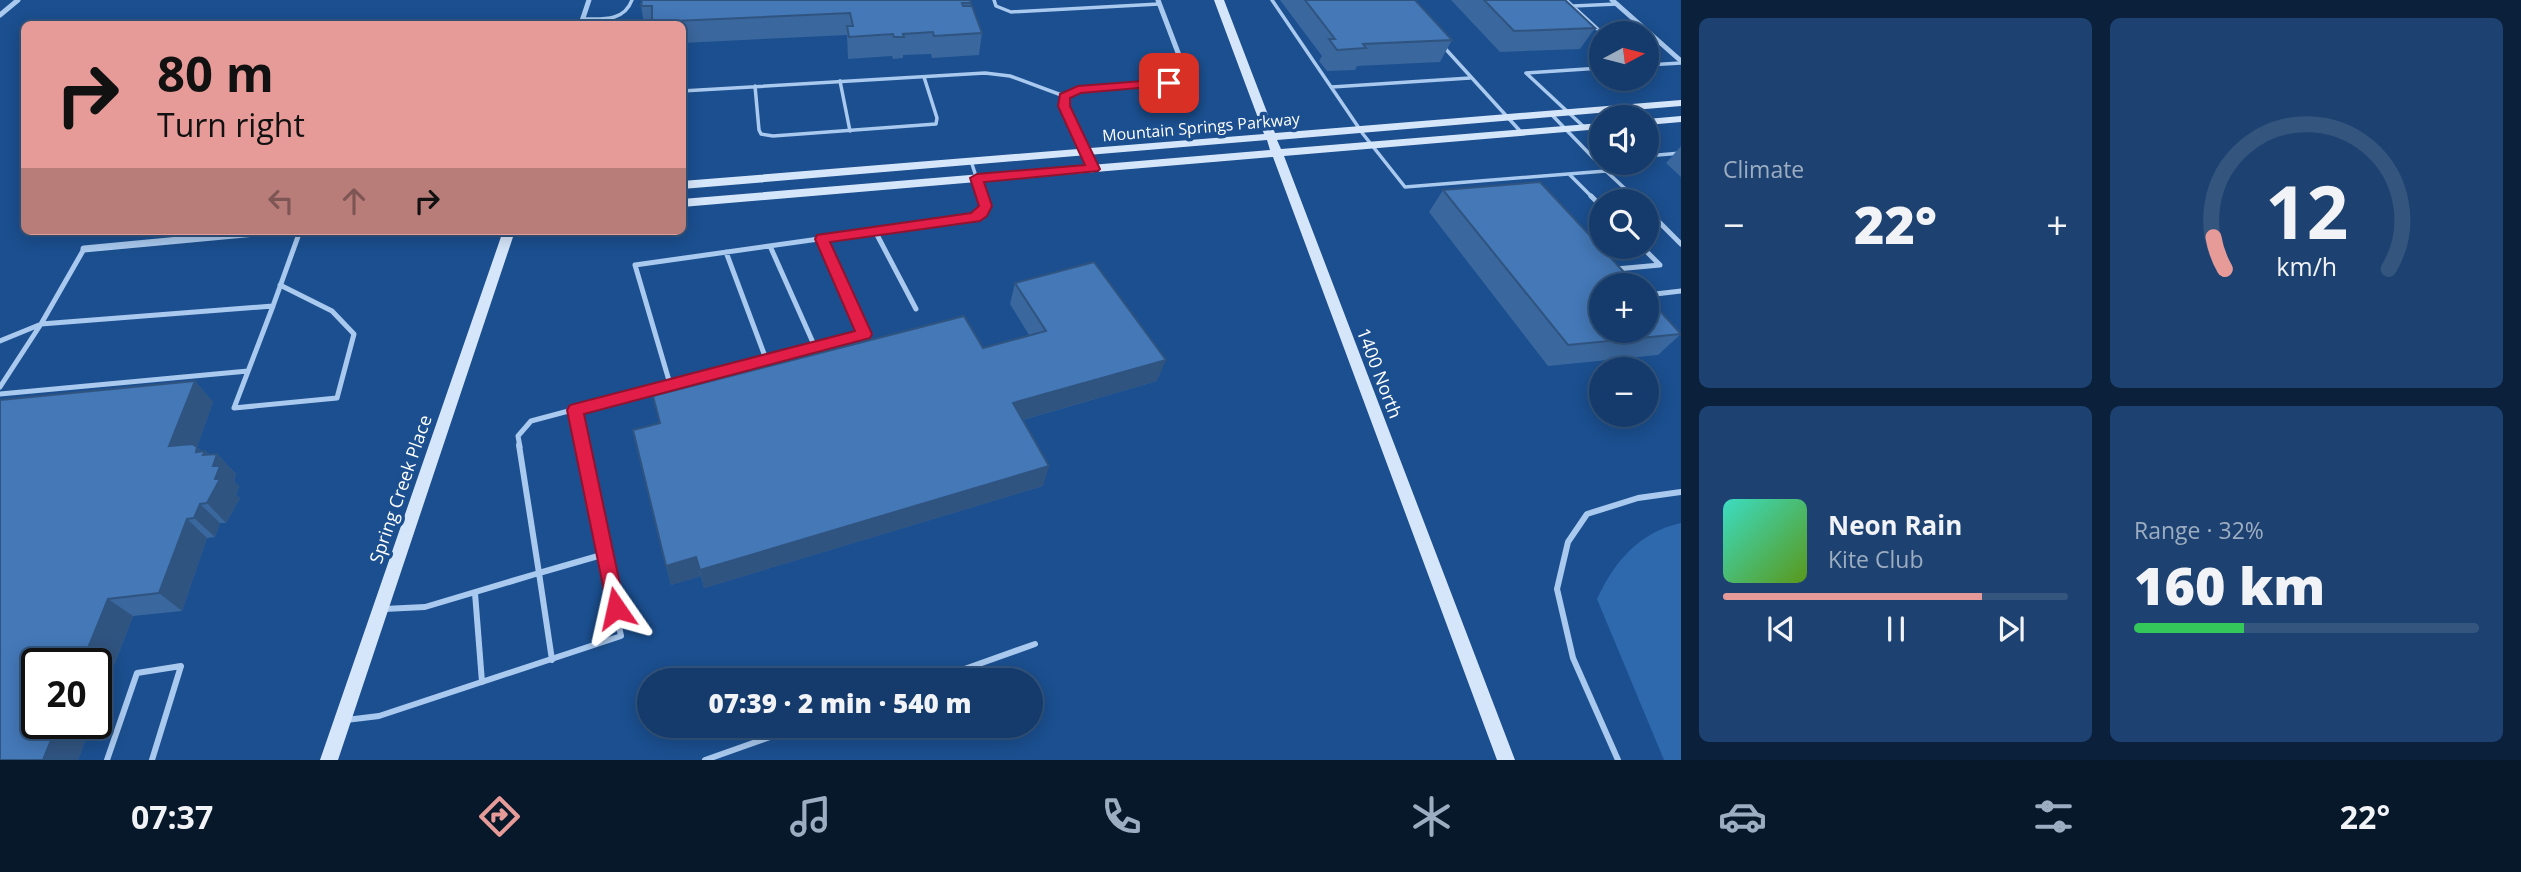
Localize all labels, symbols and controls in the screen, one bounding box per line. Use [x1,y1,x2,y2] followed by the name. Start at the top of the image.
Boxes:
[1589,21,1659,91] north arrow
[1589,21,1659,427] map controls
[157,40,274,106] text: 80 m
[42,49,133,140] icon: right
[1139,53,1199,113] pin
[1150,64,1188,102] icon: arrive
[157,103,305,146] text: Turn right
[1589,105,1659,175] button: sound
[1101,107,1302,147] street label: Mountain Springs Parkway
[1723,153,1804,185] text: Climate
[2265,161,2348,260] text: 12
[262,182,300,220] icon: left
[335,182,373,220] icon: ahead
[408,182,446,220] icon: right
[1854,188,1937,259] text: 22°
[1589,189,1659,259] button: search
[1723,198,1745,250] text: −
[2046,198,2068,250] text: +
[2276,249,2337,283] text: km/h
[1589,273,1659,343] button: +
[1352,324,1408,422] street label: 1400 North
[1589,357,1659,427] button: −
[363,412,437,566] street label: Spring Creek Place
[1828,507,1962,543] text: Neon Rain
[2134,514,2264,546] text: Range · 32%
[1828,543,1923,575] text: Kite Club
[2134,549,2325,620] text: 160 km
[579,571,653,645] position arrow
[1762,610,1800,648] icon: previous
[1877,610,1915,648] icon: pause
[1992,610,2030,648] icon: next
[21,648,112,739] speed limit sign: 20
[709,685,971,721] text: 07:39 · 2 min · 540 m
[475,792,524,841] icon: directions
[786,792,835,841] icon: music
[1097,792,1146,841] icon: phone
[1407,792,1456,841] icon: climate
[1718,792,1767,841] icon: car
[2029,792,2078,841] icon: filters
[131,795,213,838] text: 07:37
[2340,795,2390,838] text: 22°

